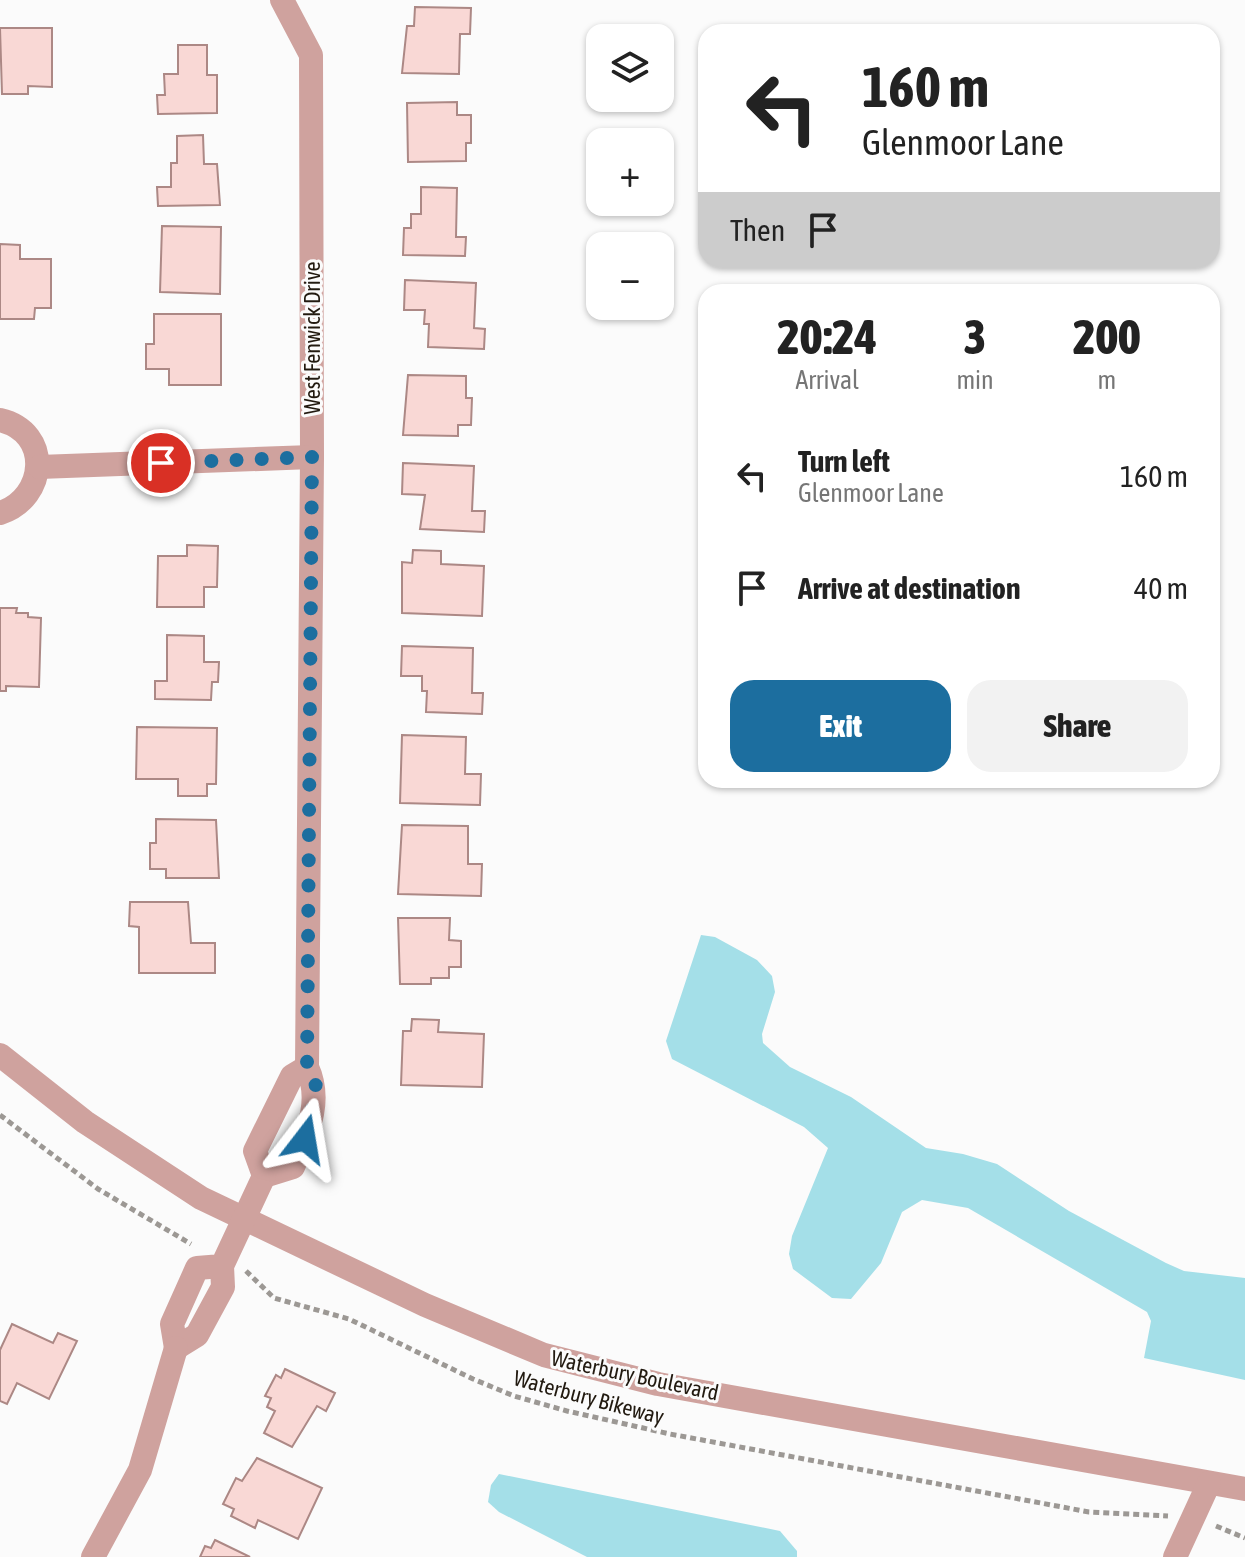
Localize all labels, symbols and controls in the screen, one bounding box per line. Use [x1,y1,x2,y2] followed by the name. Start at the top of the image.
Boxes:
[586,24,674,320] map controls
[586,24,674,112] button: layers
[862,55,989,119] text: 160 m
[730,56,834,160] icon: left
[862,121,1064,163] text: Glenmoor Lane
[586,128,674,216] button: +
[801,208,845,252] icon: arrive
[730,213,785,247] text: Then
[586,232,674,320] button: −
[299,261,325,415] street label: West Fenwick Drive
[777,309,877,364] text: 20:24
[964,309,986,364] text: 3
[1073,309,1141,364] text: 200
[795,365,859,395] text: Arrival
[956,365,994,395] text: min
[1097,365,1116,395] text: m
[127,429,195,497] pin
[139,441,183,485] icon: arrive
[798,444,890,478] text: Turn left
[730,454,774,498] icon: left
[1120,459,1188,493] text: 160 m
[798,478,944,508] text: Glenmoor Lane
[730,566,774,610] icon: arrive
[798,571,1020,605] text: Arrive at destination
[1134,571,1188,605] text: 40 m
[730,680,951,772] button: Exit
[967,680,1188,772] button: Share
[263,1097,347,1181] position arrow
[549,1345,721,1405] street label: Waterbury Boulevard
[511,1364,667,1430] street label: Waterbury Bikeway

